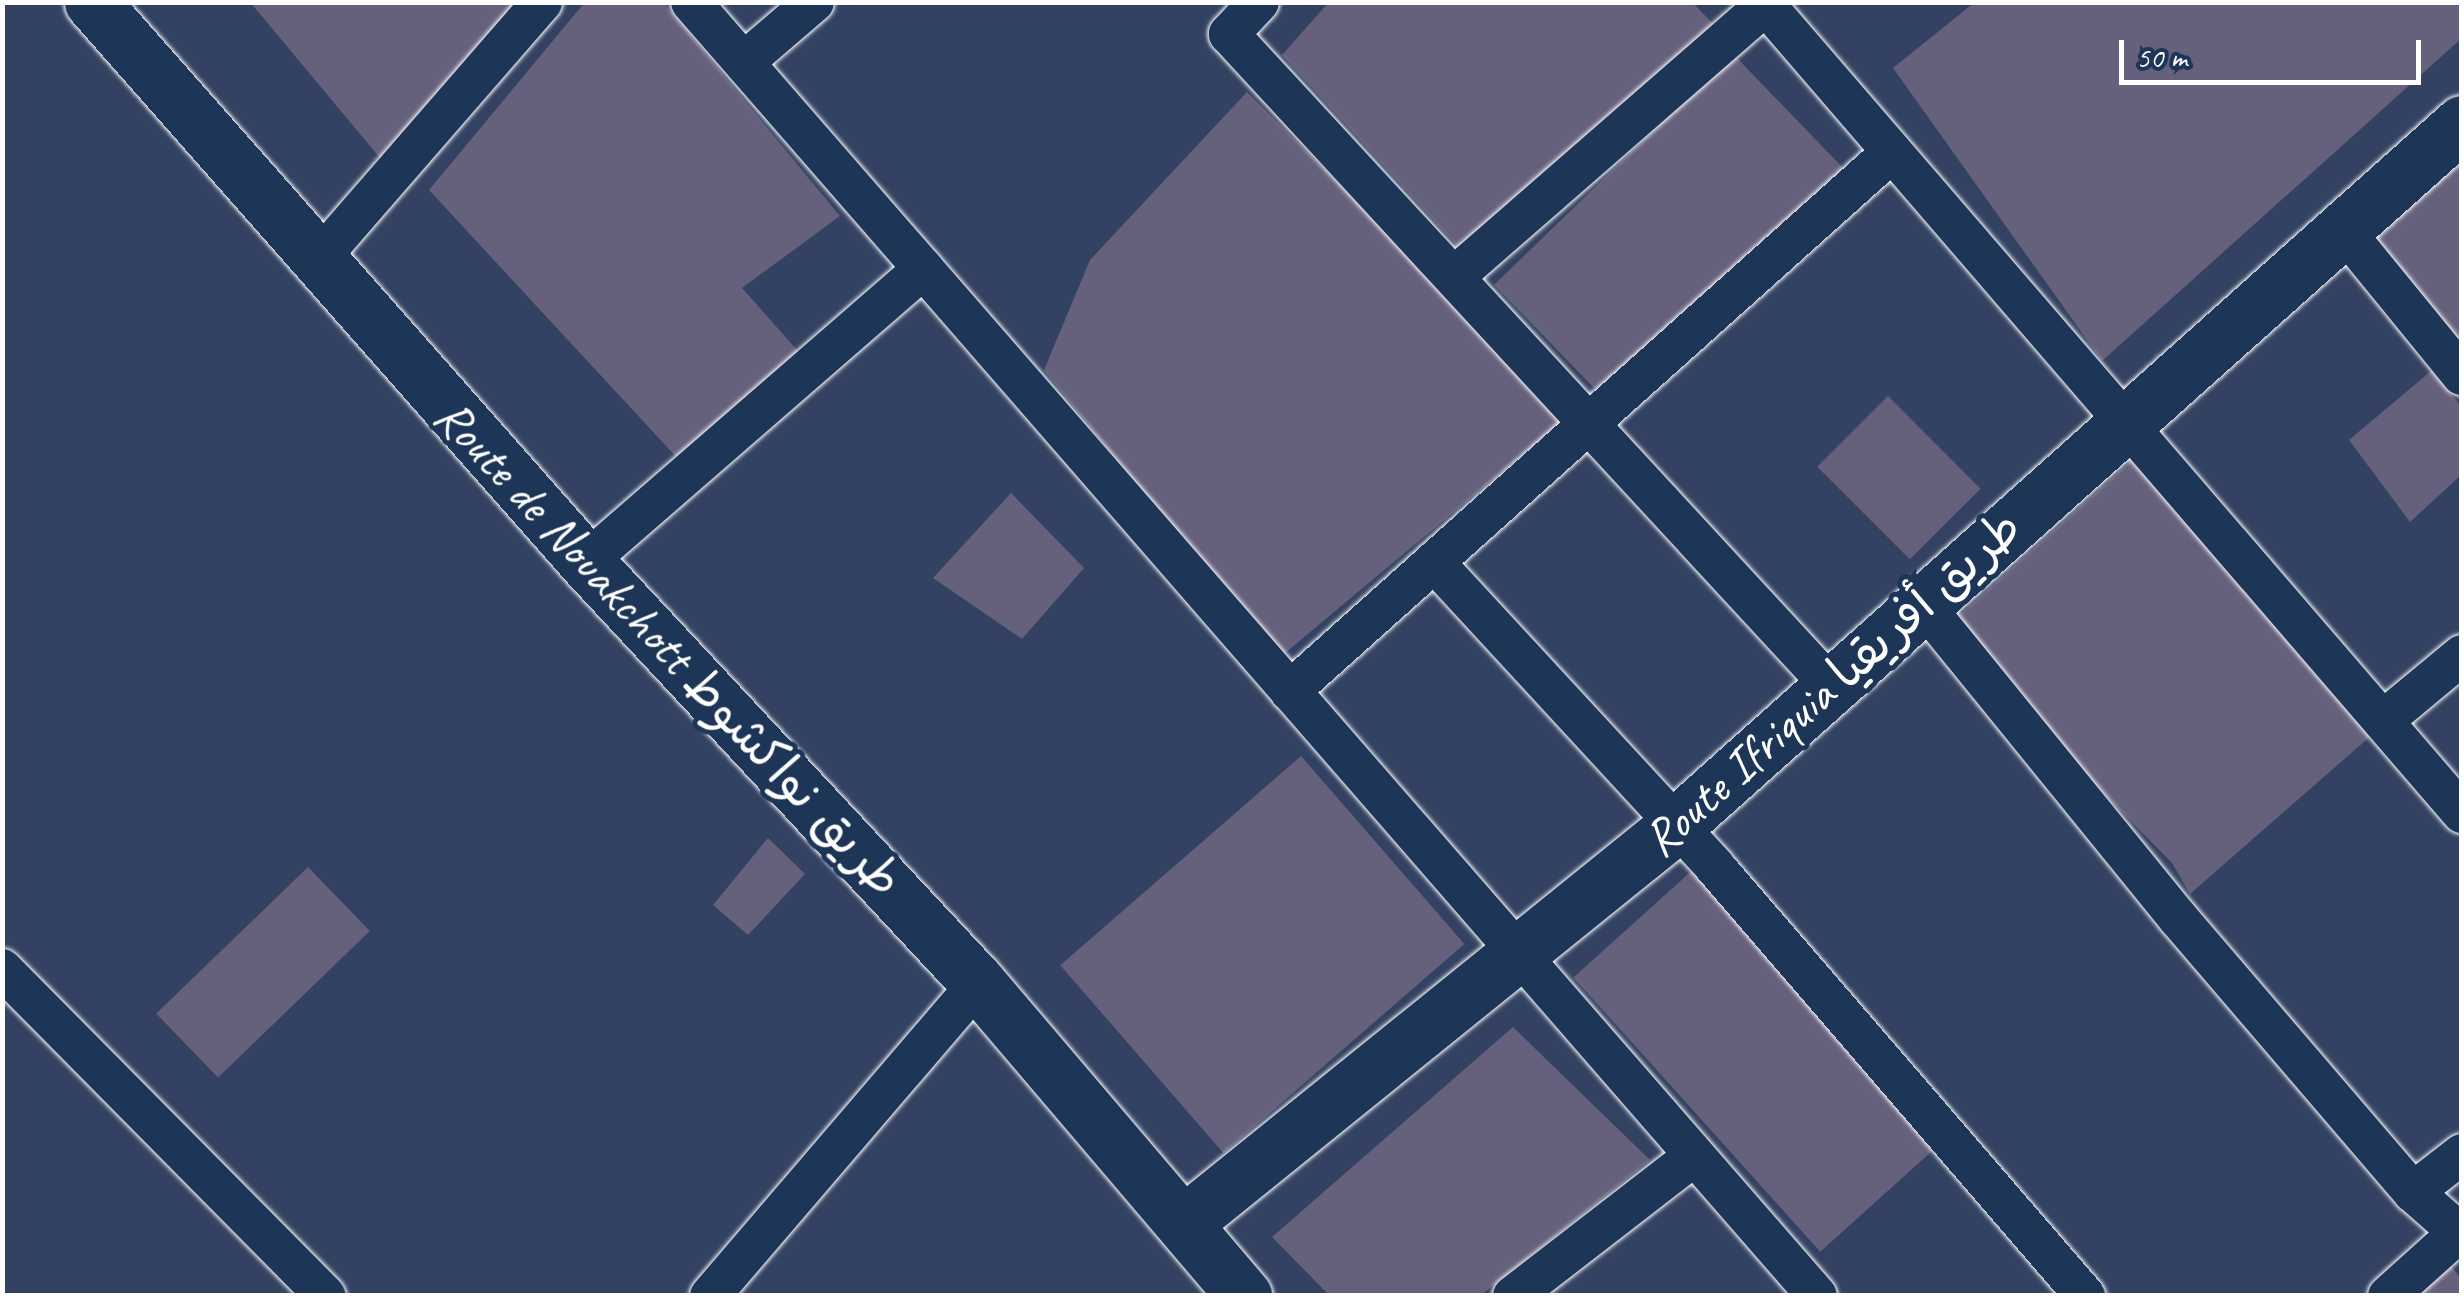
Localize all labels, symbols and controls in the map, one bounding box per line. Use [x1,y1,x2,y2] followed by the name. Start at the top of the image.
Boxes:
[2124,20,2426,82] scale bar
[2136,38,2187,76] text: 50 m
[423,387,915,909] street label: Route de Nouakchott طريق نواكشوط
[1630,497,2034,869] street label: Route Ifriquia طريق أفريقيا

